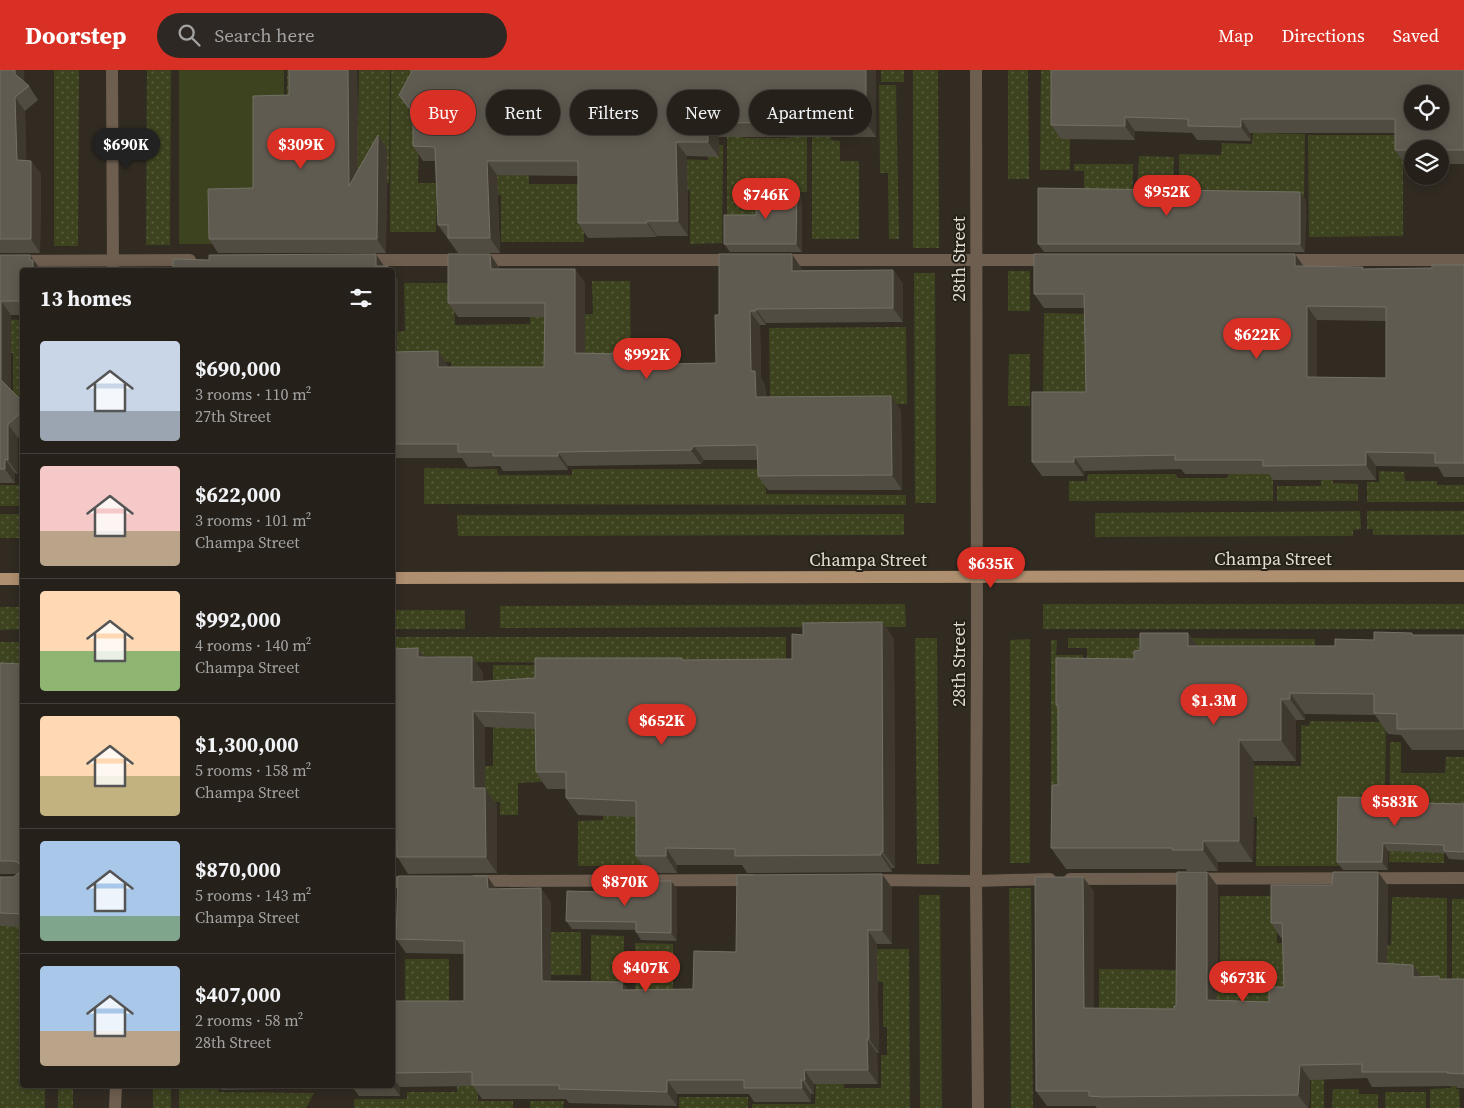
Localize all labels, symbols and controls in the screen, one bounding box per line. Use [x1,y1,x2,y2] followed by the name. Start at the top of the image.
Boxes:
[157,13,507,58] search box
[25,19,127,52] text: Doorstep
[175,21,203,49] icon: search
[215,22,315,48] text: Search here
[1218,23,1254,48] text: Map
[1282,23,1365,48] text: Directions
[1393,23,1439,48] text: Saved
[1404,85,1449,185] map controls
[1404,85,1449,130] button: locate
[410,90,476,135] chip: Buy
[486,90,560,135] chip: Rent
[570,90,657,135] chip: Filters
[667,90,739,135] chip: New
[749,90,872,135] chip: Apartment
[91,128,161,170] pin: $690K
[266,128,336,170] pin: $309K
[103,133,149,155] text: $690K
[278,133,324,155] text: $309K
[1404,140,1449,185] button: layers
[1132,174,1202,217] pin: $952K
[731,178,801,220] pin: $746K
[1144,180,1190,202] text: $952K
[743,183,789,205] text: $746K
[946,216,971,302] street label: 28th Street
[40,284,132,313] text: 13 homes
[347,284,375,312] icon: filters
[1222,318,1292,360] pin: $622K
[1234,323,1280,345] text: $622K
[612,338,682,380] pin: $992K
[624,343,670,365] text: $992K
[195,354,281,383] text: $690,000
[80,361,140,421] icon: home
[195,383,311,405] text: 3 rooms · 110 m²
[195,405,271,427] text: 27th Street
[195,480,281,509] text: $622,000
[80,486,140,546] icon: home
[195,509,311,531] text: 3 rooms · 101 m²
[195,531,300,553] text: Champa Street
[956,546,1026,589] pin: $635K
[1214,546,1332,571] street label: Champa Street
[809,547,927,572] street label: Champa Street
[968,552,1014,574] text: $635K
[195,605,281,634] text: $992,000
[80,611,140,671] icon: home
[946,621,971,707] street label: 28th Street
[195,634,311,656] text: 4 rooms · 140 m²
[195,656,300,678] text: Champa Street
[1179,684,1249,726] pin: $1.3M
[1191,689,1237,711] text: $1.3M
[627,704,697,746] pin: $652K
[639,709,685,731] text: $652K
[195,730,299,759] text: $1,300,000
[80,736,140,796] icon: home
[195,759,311,781] text: 5 rooms · 158 m²
[195,781,300,803] text: Champa Street
[1360,784,1430,827] pin: $583K
[1372,790,1418,812] text: $583K
[195,855,281,884] text: $870,000
[80,861,140,921] icon: home
[590,864,660,907] pin: $870K
[602,870,648,892] text: $870K
[195,884,311,906] text: 5 rooms · 143 m²
[195,906,300,928] text: Champa Street
[611,950,681,993] pin: $407K
[623,956,669,978] text: $407K
[1208,960,1278,1003] pin: $673K
[1220,966,1266,988] text: $673K
[195,980,281,1009] text: $407,000
[80,986,140,1046] icon: home
[195,1009,303,1031] text: 2 rooms · 58 m²
[195,1031,271,1053] text: 28th Street

